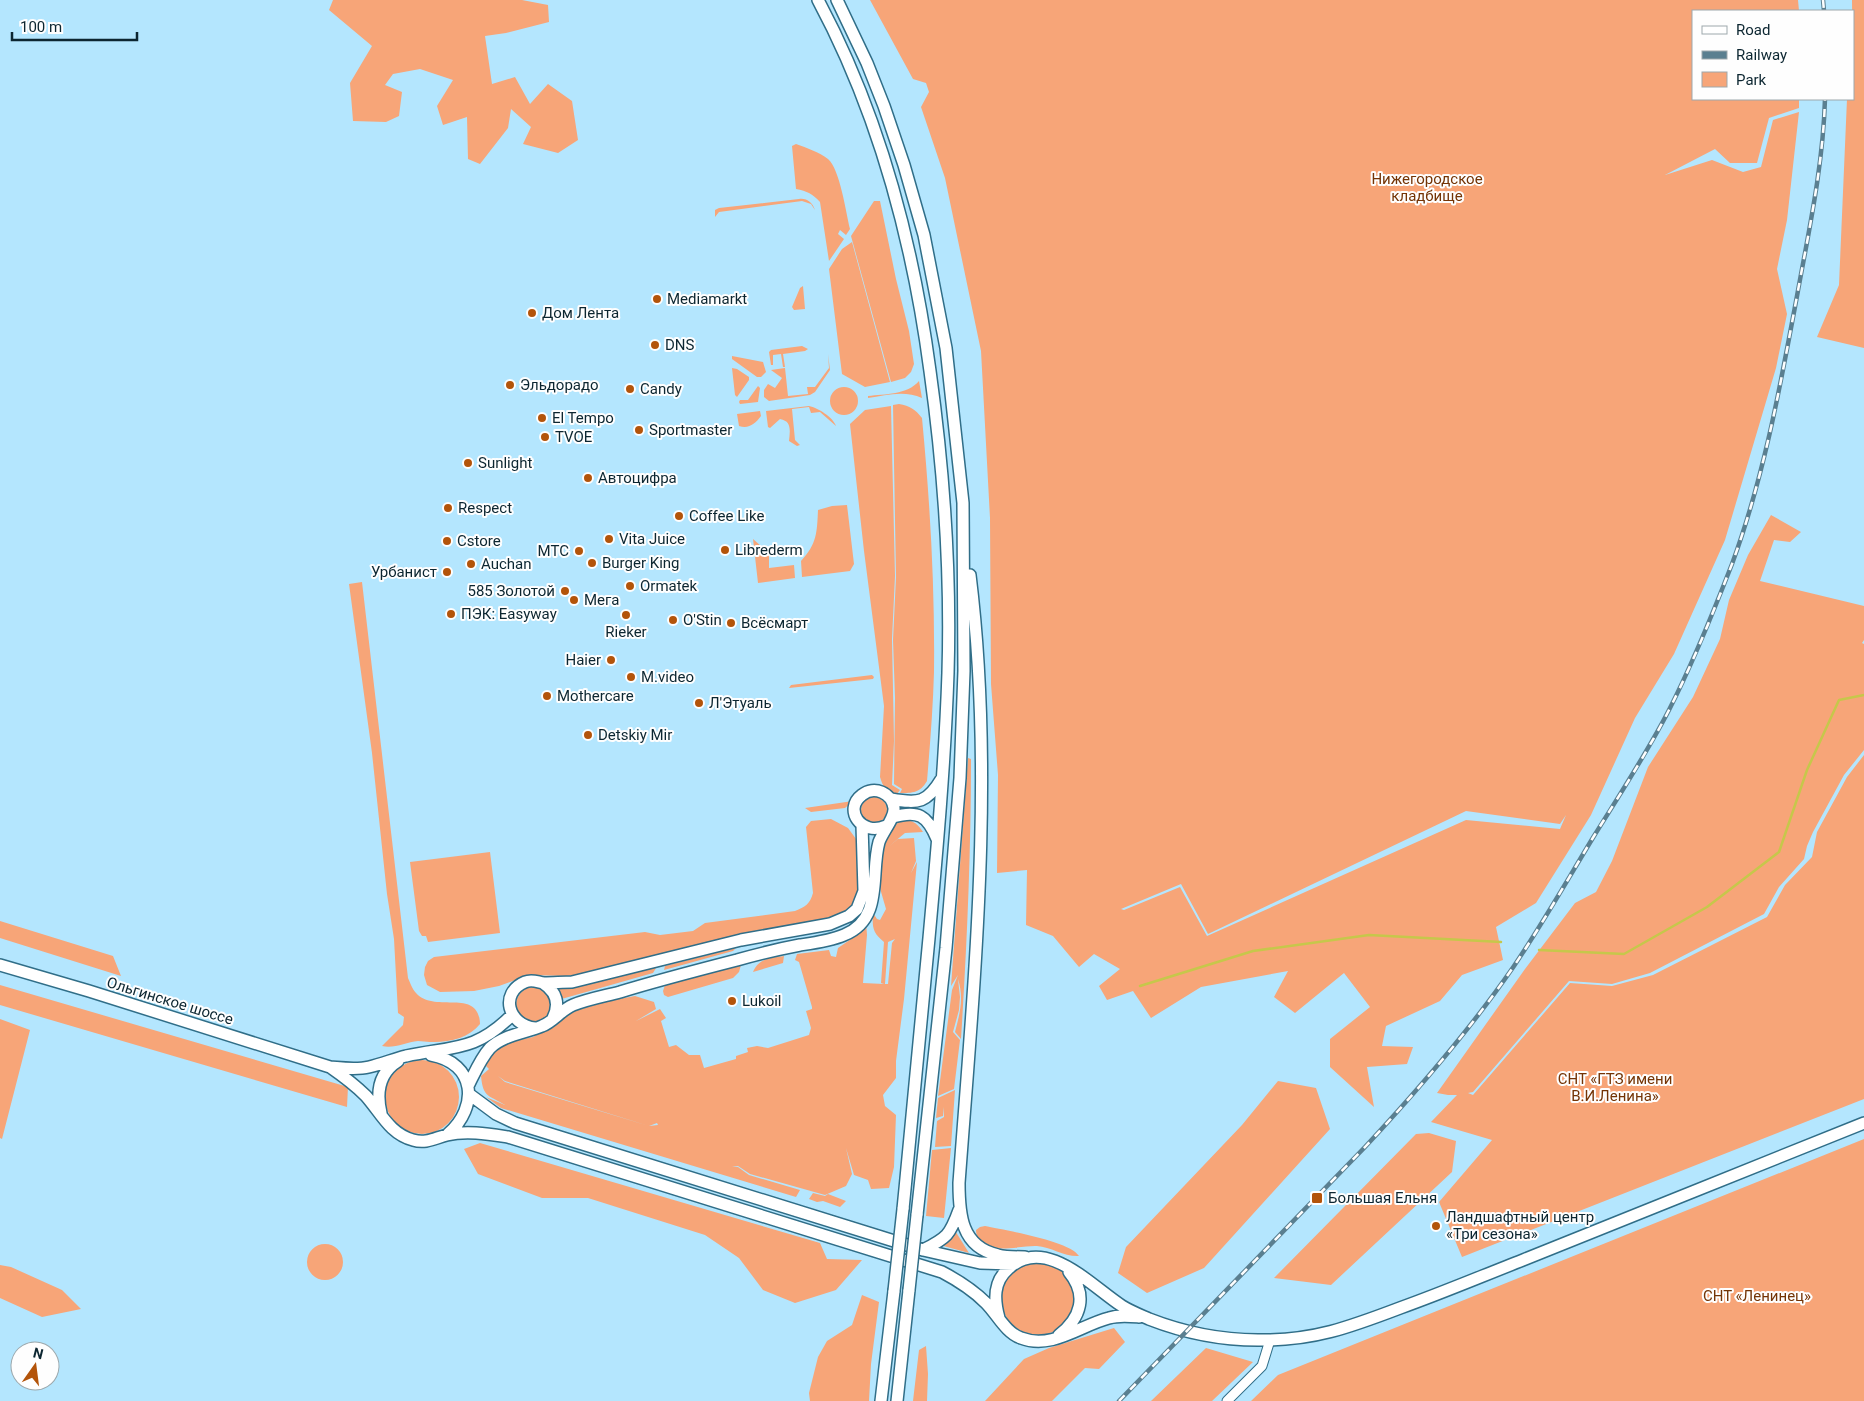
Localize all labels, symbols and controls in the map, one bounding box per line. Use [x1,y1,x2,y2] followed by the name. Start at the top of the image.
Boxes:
[12,10,138,42] scale bar
[1692,10,1854,100] legend
[20,18,62,36] text: 100 m
[1736,21,1770,39] text: Road
[1736,46,1787,64] text: Railway
[1736,71,1767,89] text: Park
[1371,170,1483,205] park label: Нижегородское кладбище
[667,290,747,308] place label: Mediamarkt
[651,293,663,305] marker: Mediamarkt
[542,304,619,322] place label: Дом Лента
[526,307,538,319] marker: Дом Лента
[665,336,695,354] place label: DNS
[649,339,661,351] marker: DNS
[520,376,599,394] place label: Эльдорадо
[504,379,516,391] marker: Эльдорадо
[640,380,682,398] place label: Candy
[624,383,636,395] marker: Candy
[552,409,614,427] place label: El Tempo
[536,412,548,424] marker: El Tempo
[649,421,732,439] place label: Sportmaster
[633,424,645,436] marker: Sportmaster
[555,428,593,446] place label: TVOE
[539,431,551,443] marker: TVOE
[478,454,532,472] place label: Sunlight
[462,457,474,469] marker: Sunlight
[598,469,677,487] place label: Автоцифра
[582,472,594,484] marker: Автоцифра
[458,499,512,517] place label: Respect
[442,502,454,514] marker: Respect
[689,507,764,525] place label: Coffee Like
[673,510,685,522] marker: Coffee Like
[619,530,685,548] place label: Vita Juice
[457,532,501,550] place label: Cstore
[603,533,615,545] marker: Vita Juice
[441,535,453,547] marker: Cstore
[735,541,803,559] place label: Librederm
[538,542,569,560] place label: МТС
[719,544,731,556] marker: Librederm
[573,545,585,557] marker: МТС
[602,554,680,572] place label: Burger King
[481,555,532,573] place label: Auchan
[586,557,598,569] marker: Burger King
[465,558,477,570] marker: Auchan
[371,563,437,581] place label: Урбанист
[441,566,453,578] marker: Урбанист
[640,577,698,595] place label: Ormatek
[624,580,636,592] marker: Ormatek
[467,582,555,600] place label: 585 Золотой
[559,585,571,597] marker: 585 Золотой
[584,591,620,609] place label: Мега
[568,594,580,606] marker: Мега
[461,605,557,623] place label: ПЭК: Easyway
[445,608,457,620] marker: ПЭК: Easyway
[620,609,632,621] marker: Rieker
[683,611,722,629] place label: O'Stin
[667,614,679,626] marker: O'Stin
[741,614,808,632] place label: Всёсмарт
[725,617,737,629] marker: Всёсмарт
[605,623,647,641] place label: Rieker
[565,651,601,669] place label: Haier
[605,654,617,666] marker: Haier
[641,668,694,686] place label: M.video
[625,671,637,683] marker: M.video
[557,687,634,705] place label: Mothercare
[541,690,553,702] marker: Mothercare
[709,694,772,712] place label: Л'Этуаль
[693,697,705,709] marker: Л'Этуаль
[598,726,672,744] place label: Detskiy Mir
[582,729,594,741] marker: Detskiy Mir
[105,973,235,1029] street label: Ольгинское шоссе
[742,992,781,1010] place label: Lukoil
[726,995,738,1007] marker: Lukoil
[1558,1070,1672,1105] park label: СНТ «ГТЗ имени В.И.Ленина»
[1328,1189,1437,1207] place label: Большая Ельня
[1310,1191,1324,1205] marker: Большая Ельня
[1446,1208,1594,1243] place label: Ландшафтный центр «Три сезона»
[1430,1220,1442,1232] marker: Ландшафтный центр «Три сезона»
[1703,1287,1811,1305] park label: СНТ «Ленинец»
[10,1341,60,1391] north arrow
[31,1344,45,1362] text: N

